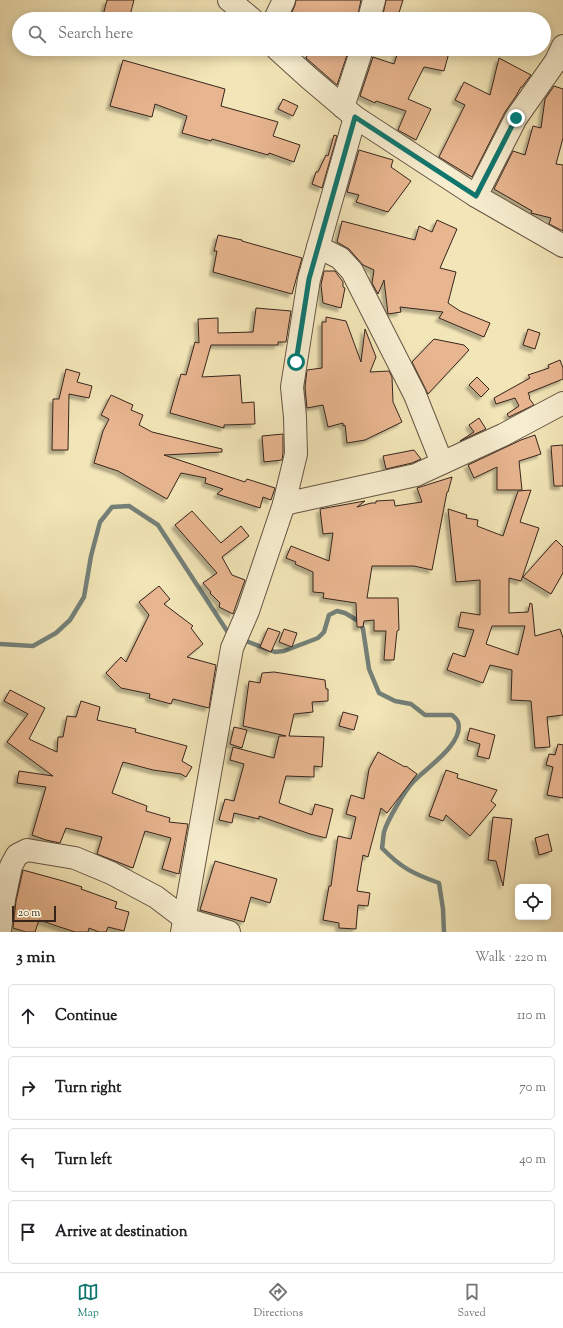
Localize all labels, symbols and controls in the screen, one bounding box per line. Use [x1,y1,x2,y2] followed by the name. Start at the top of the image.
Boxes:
[12,12,551,56] search box
[26,23,48,45] icon: search
[58,24,133,45] text: Search here
[507,109,525,127] route end
[287,353,305,371] route start
[515,884,551,920] map controls
[515,884,551,920] button: locate
[12,904,56,923] scale bar
[18,905,40,921] text: 20 m
[16,946,55,970] text: 3 min
[475,949,547,967] text: Walk · 220 m
[17,1005,39,1027] icon: ahead
[55,1006,117,1027] text: Continue
[517,1007,546,1025] text: 110 m
[17,1077,39,1099] icon: right
[55,1078,121,1099] text: Turn right
[519,1079,546,1097] text: 70 m
[17,1149,39,1171] icon: left
[55,1150,112,1171] text: Turn left
[519,1151,546,1169] text: 40 m
[17,1221,39,1243] icon: arrive
[55,1222,188,1243] text: Arrive at destination
[77,1281,99,1321] tab: Map
[254,1281,303,1321] tab: Directions
[458,1281,486,1321] tab: Saved

